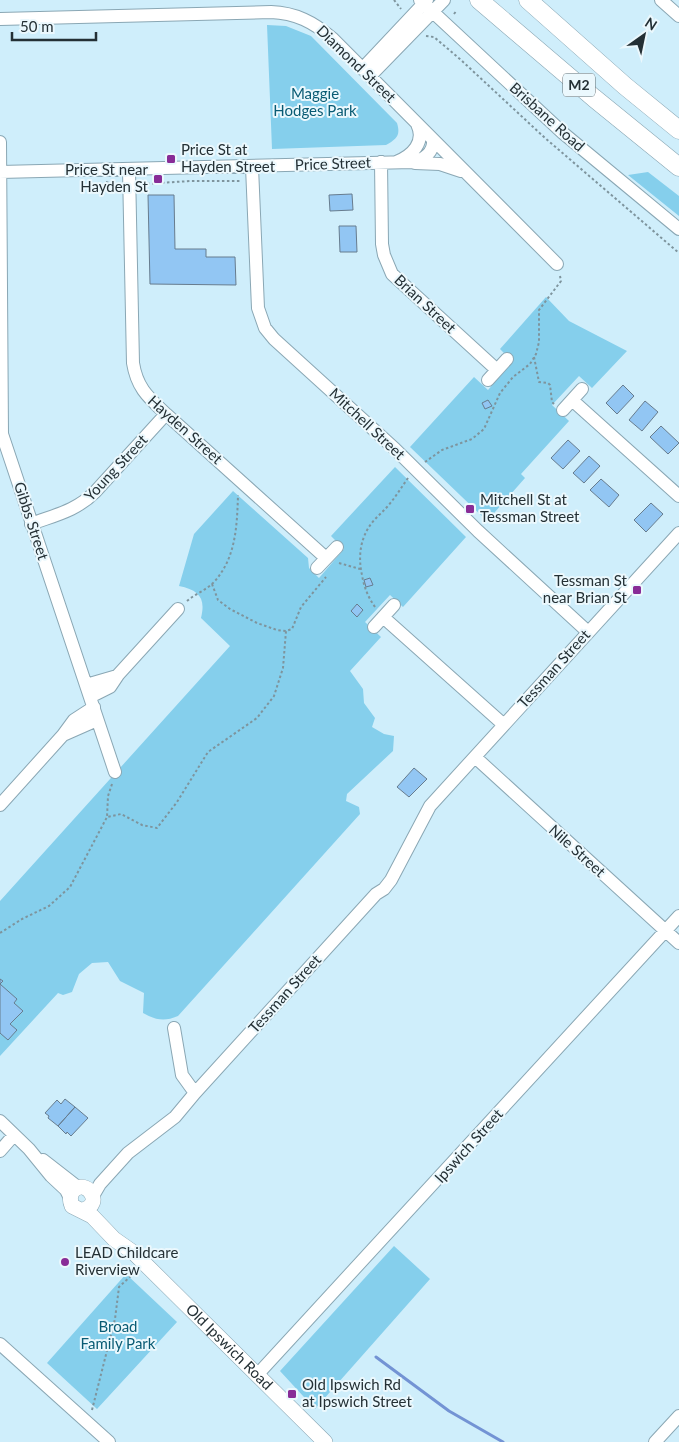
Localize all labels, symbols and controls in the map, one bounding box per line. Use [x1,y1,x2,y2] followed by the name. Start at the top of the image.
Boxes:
[12,10,96,42] scale bar
[619,10,669,60] north arrow
[642,14,661,34] text: N
[20,17,54,35] text: 50 m
[313,21,401,106] street label: Diamond Street
[563,74,595,96] road number: M2
[507,78,589,155] street label: Brisbane Road
[273,84,357,119] park label: Maggie Hodges Park
[181,140,276,175] place label: Price St at Hayden Street
[165,153,177,165] marker: Price St at Hayden Street
[295,153,372,173] street label: Price Street
[65,160,149,195] place label: Price St near Hayden St
[152,173,164,185] marker: Price St near Hayden St
[391,270,461,337] street label: Brian Street
[326,384,410,463] street label: Mitchell Street
[145,391,227,468] street label: Hayden Street
[80,430,151,504] street label: Young Street
[11,479,53,563] street label: Gibbs Street
[480,490,580,525] place label: Mitchell St at Tessman Street
[464,503,476,515] marker: Mitchell St at Tessman Street
[543,571,628,606] place label: Tessman St near Brian St
[631,584,643,596] marker: Tessman St near Brian St
[513,625,594,711] street label: Tessman Street
[546,820,610,881] street label: Nile Street
[244,950,325,1036] street label: Tessman Street
[430,1104,507,1186] street label: Ipswich Street
[75,1243,178,1278] place label: LEAD Childcare Riverview
[59,1256,71,1268] marker: LEAD Childcare Riverview
[183,1300,277,1393] street label: Old Ipswich Road
[81,1317,156,1352] park label: Broad Family Park
[302,1375,412,1410] place label: Old Ipswich Rd at Ipswich Street
[286,1388,298,1400] marker: Old Ipswich Rd at Ipswich Street

